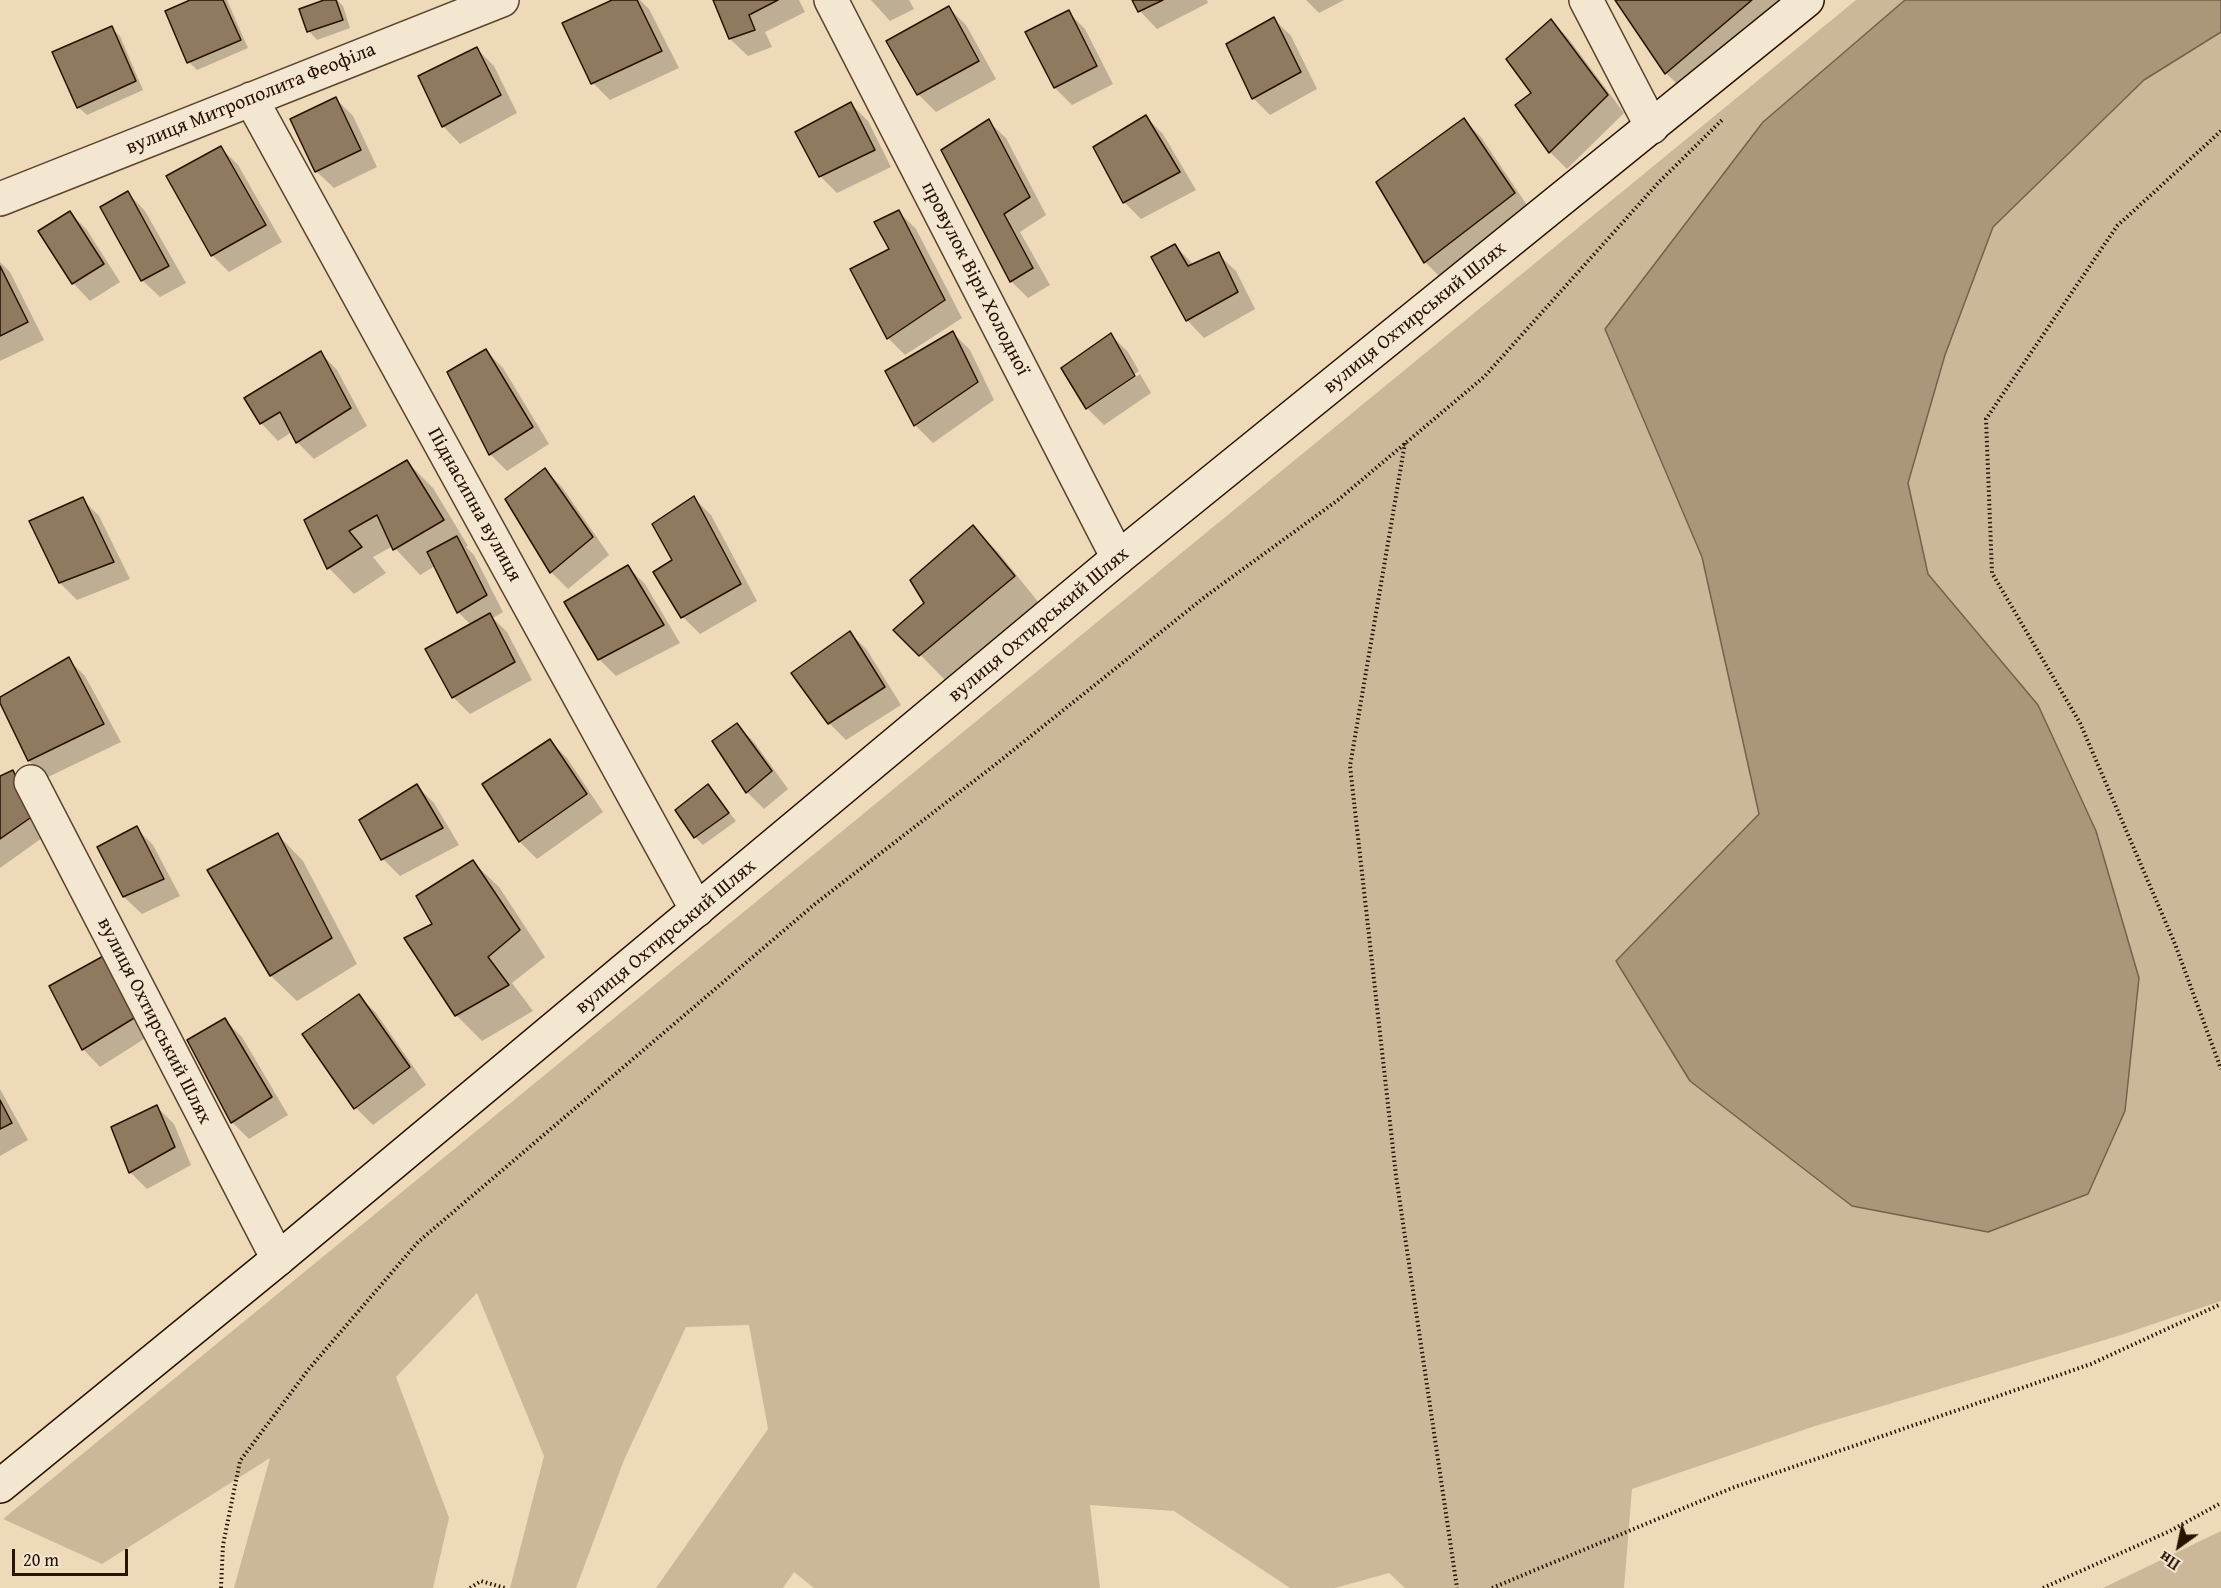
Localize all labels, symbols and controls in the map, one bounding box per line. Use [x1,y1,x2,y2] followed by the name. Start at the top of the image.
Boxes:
[123,38,379,160] street label: вулиця Митрополита Феофіла
[916,178,1034,380] street label: провулок Віри Холодної
[1319,237,1511,399] street label: вулиця Охтирський Шлях
[422,424,526,586] street label: Піднасипна вулиця
[944,542,1134,708] street label: вулиця Охтирський Шлях
[571,854,761,1020] street label: вулиця Охтирський Шлях
[91,914,217,1128] street label: вулиця Охтирський Шлях
[2149,1516,2209,1576] north arrow
[15,1537,130,1575] scale bar
[2154,1545,2184,1577] text: Пн
[23,1546,59,1573] text: 20 m

